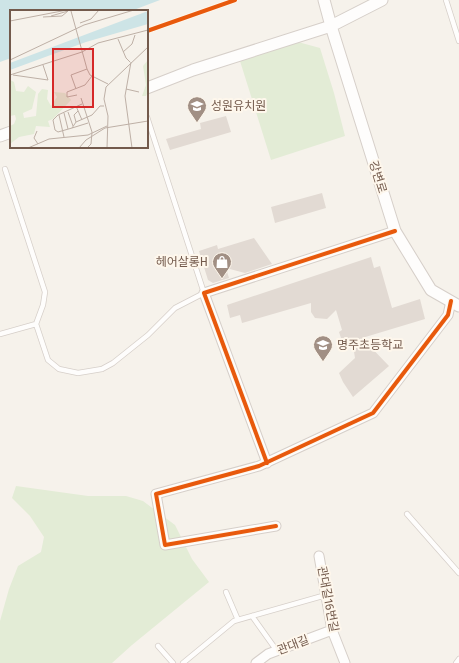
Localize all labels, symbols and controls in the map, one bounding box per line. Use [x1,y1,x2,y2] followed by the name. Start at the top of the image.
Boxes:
[10,10,148,148] inset map
[186,95,208,123] school or university icon: 성원유치원
[211,99,266,113] place label: 성원유치원
[366,159,390,195] street label: 강변로
[211,251,233,279] shop icon: 헤어살롱H
[156,255,208,269] place label: 헤어살롱H
[312,334,334,362] school or university icon: 명주초등학교
[337,338,403,352] place label: 명주초등학교
[315,565,341,633] street label: 관대길16번길
[275,633,311,657] street label: 관대길

